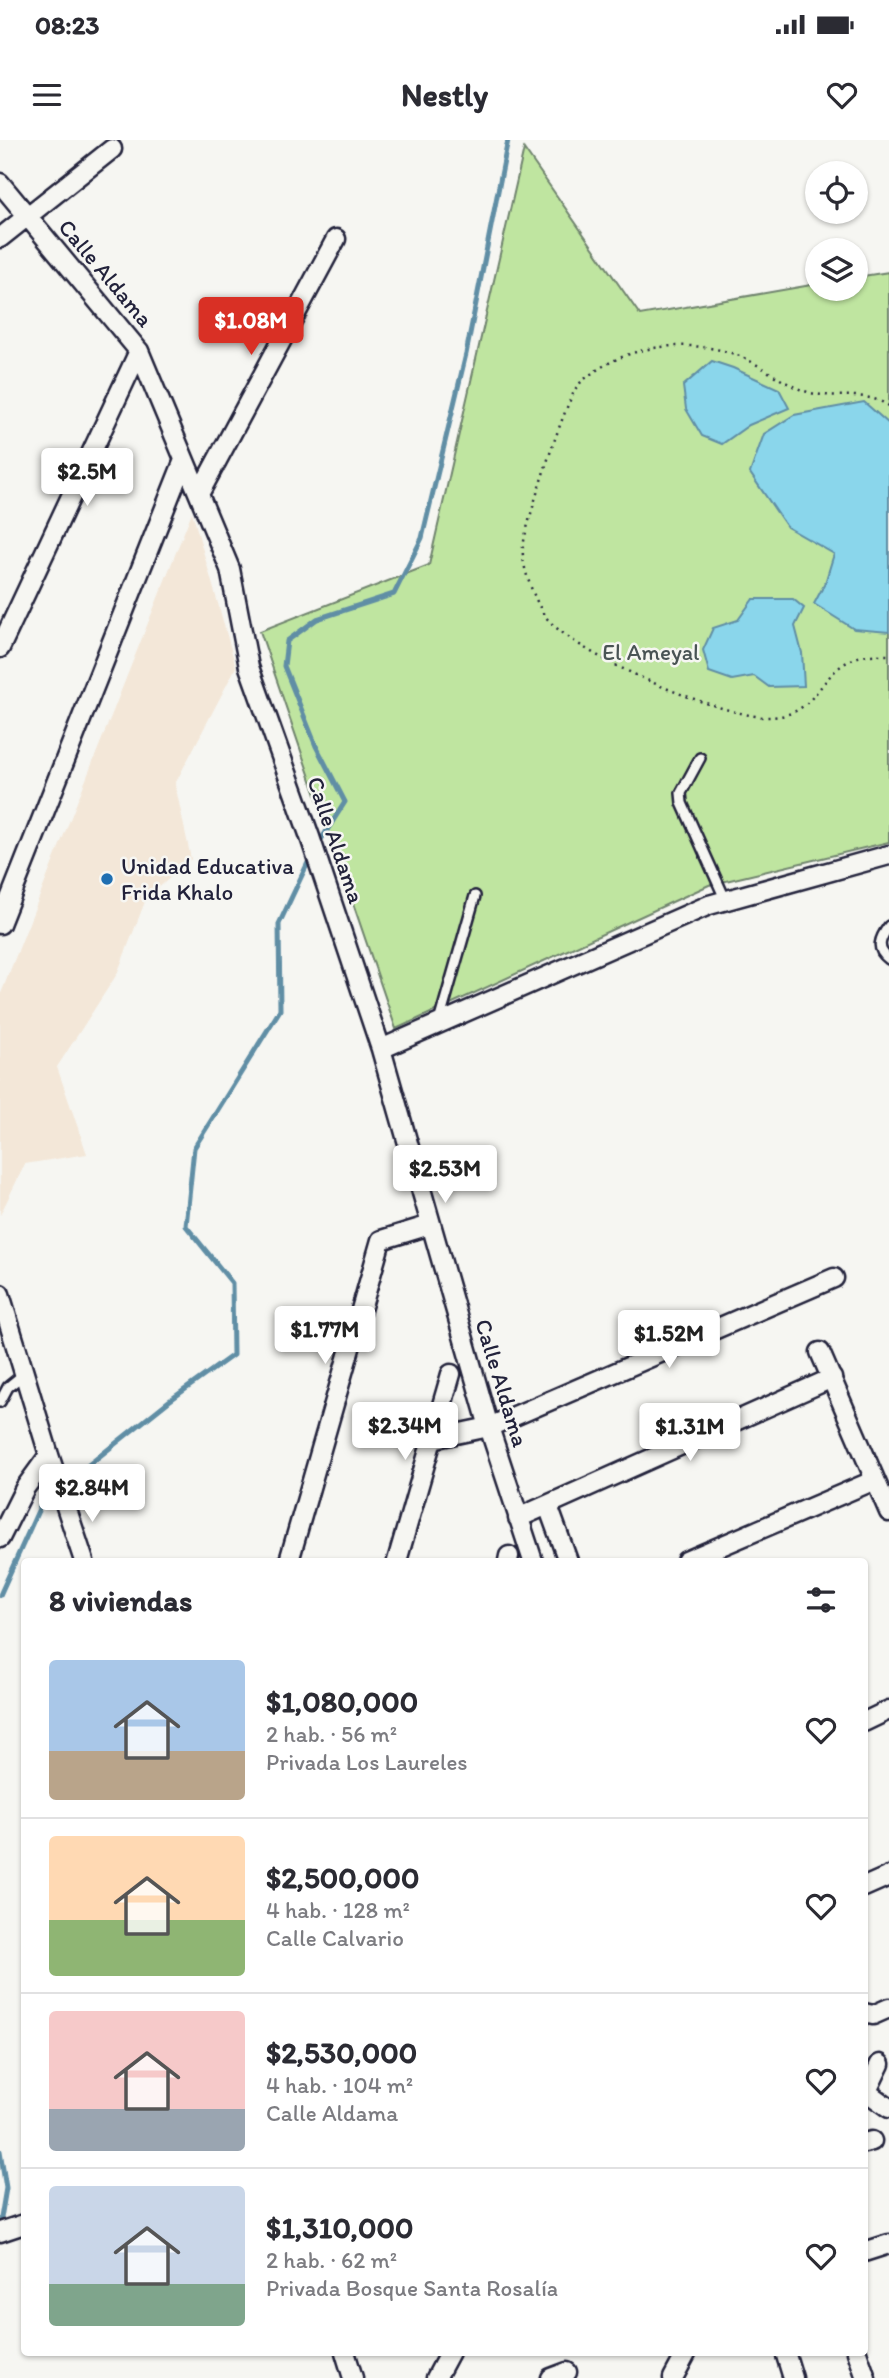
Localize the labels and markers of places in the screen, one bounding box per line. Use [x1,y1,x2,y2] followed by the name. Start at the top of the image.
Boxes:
[194,298,308,357] pin: $1.08M
[38,448,136,508] pin: $2.5M
[121,852,294,906] place label: Unidad Educativa Frida Khalo
[99,871,115,887] marker: Unidad Educativa Frida Khalo
[388,1146,502,1205] pin: $2.53M
[268,1306,382,1366] pin: $1.77M
[612,1310,726,1370] pin: $1.52M
[348,1402,462,1462] pin: $2.34M
[633,1404,747,1463] pin: $1.31M
[35,1464,149,1524] pin: $2.84M

